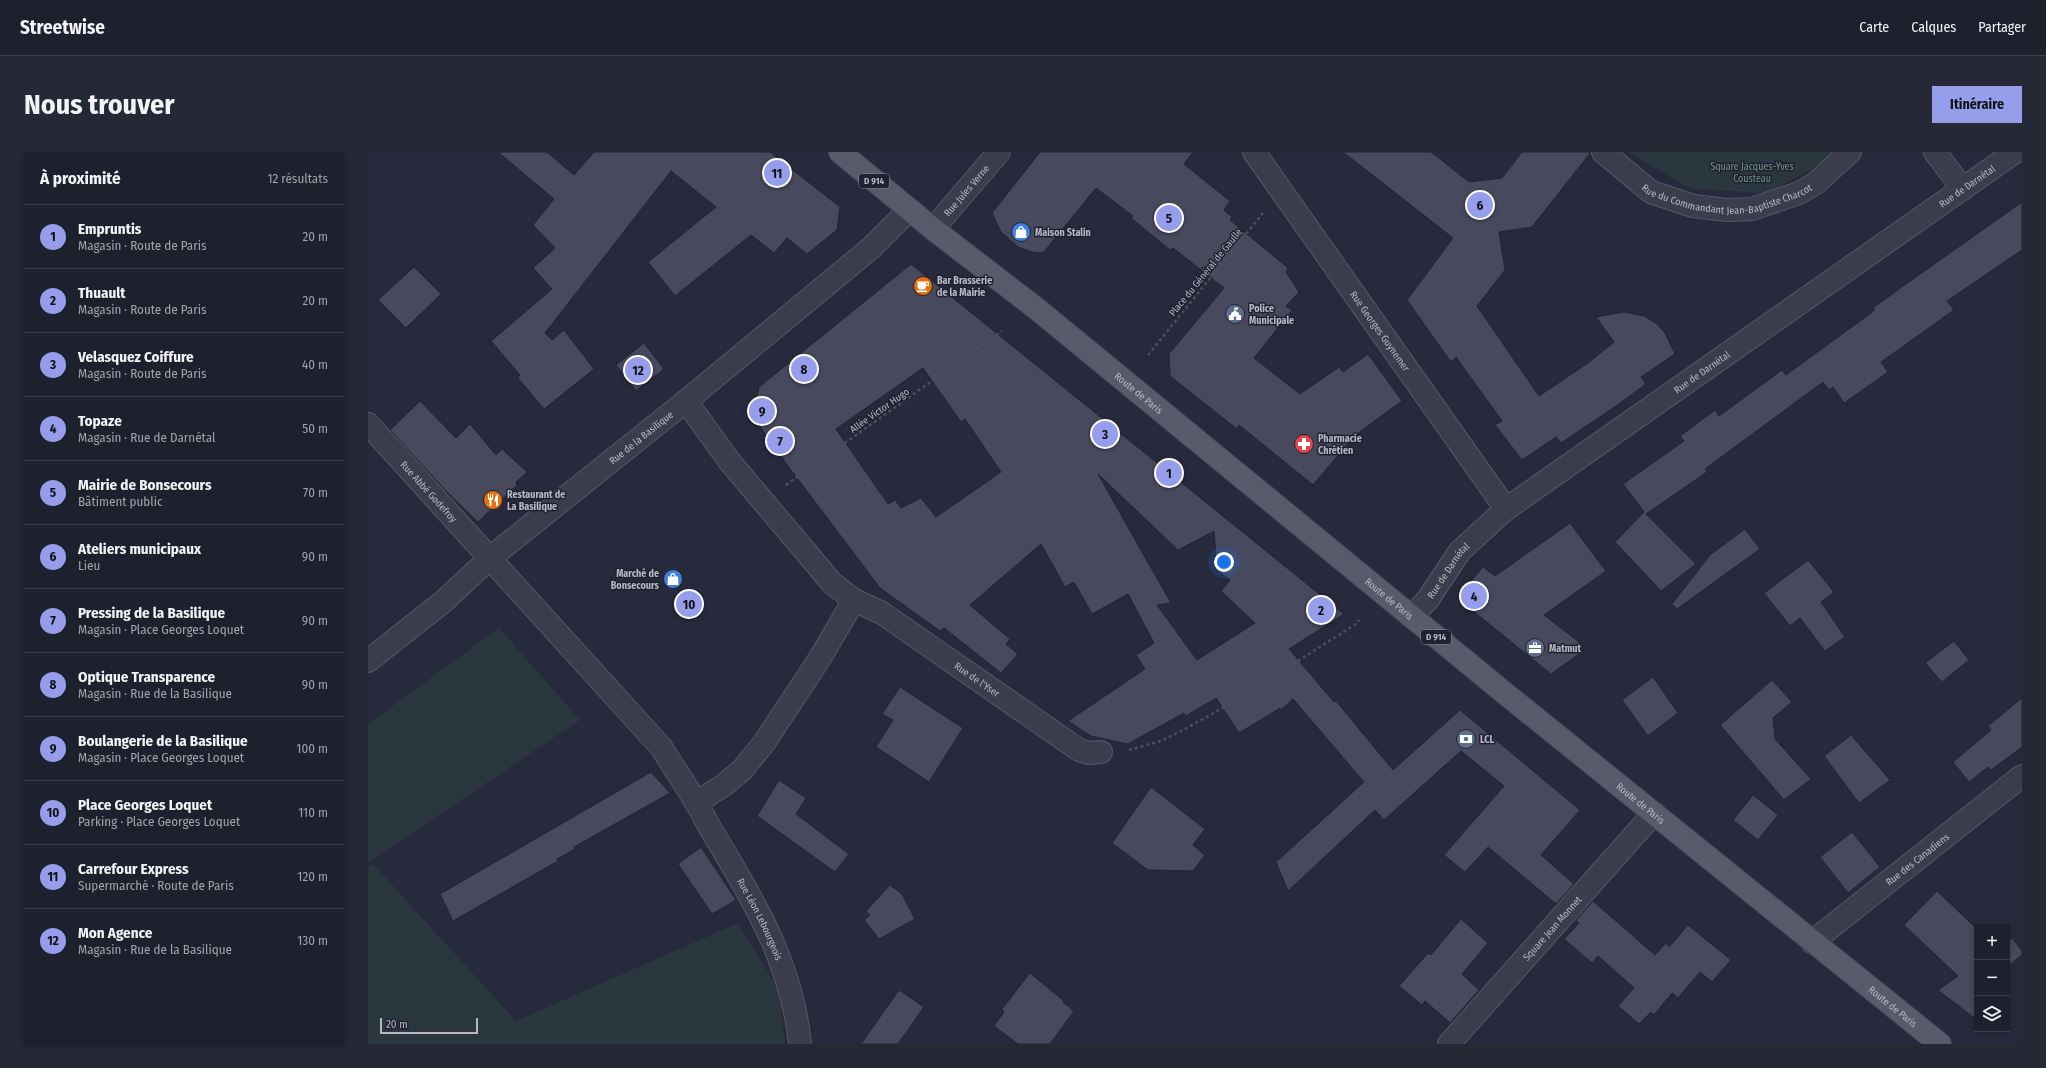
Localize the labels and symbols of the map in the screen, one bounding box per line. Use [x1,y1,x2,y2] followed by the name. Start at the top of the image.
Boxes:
[764,158,790,188] pin: 11
[1710,161,1794,185] park label: Square Jacques-Yves Cousteau
[942,163,992,219] street label: Rue Jules Verne
[1937,163,1998,210] street label: Rue de Darnétal
[859,174,889,188] road number: D 914
[1639,177,1815,189] street label: Rue du Commandant Jean-Baptiste Charcot
[1639,181,1815,217] text: Rue du Commandant Jean-Baptiste Charcot
[1467,190,1493,220] pin: 6
[1156,203,1182,233] pin: 5
[1010,221,1032,243] shop icon: Maison Stalin
[1167,226,1245,319] street label: Place du Général de Gaulle
[1035,227,1091,239] place label: Maison Stalin
[912,275,934,297] cafe icon: Bar Brasserie de la Mairie
[937,275,992,299] place label: Bar Brasserie de la Mairie
[1347,289,1412,374] street label: Rue Georges Guynemer
[1224,303,1246,325] public building icon: Police Municipale
[1249,303,1294,327] place label: Police Municipale
[1672,349,1733,396] street label: Rue de Darnétal
[791,354,817,384] pin: 8
[625,355,651,385] pin: 12
[1112,370,1165,417] street label: Route de Paris
[847,386,912,436] street label: Allée Victor Hugo
[749,396,775,426] pin: 9
[607,409,676,467] street label: Rue de la Basilique
[1092,419,1118,449] pin: 3
[767,426,793,456] pin: 7
[1293,433,1315,455] pharmacy icon: Pharmacie Chrétien
[1318,433,1362,457] place label: Pharmacie Chrétien
[1156,458,1182,488] pin: 1
[398,459,460,526] street label: Rue Abbé Godefroy
[482,489,504,511] restaurant icon: Restaurant de La Basilique
[507,489,565,513] place label: Restaurant de La Basilique
[1425,540,1472,601] street label: Rue de Darnétal
[1214,552,1234,572] your location
[611,567,660,592] place label: Marché de Bonsecours
[662,568,684,590] shop icon: Marché de Bonsecours
[1362,576,1415,623] street label: Route de Paris
[1461,581,1487,611] pin: 4
[676,589,702,619] pin: 10
[1308,595,1334,625] pin: 2
[1421,630,1451,644] road number: D 914
[1524,637,1546,659] office icon: Matmut
[1549,643,1582,655] place label: Matmut
[952,660,1002,700] street label: Rue de l'Yser
[1455,728,1477,750] bank icon: LCL
[1480,734,1494,746] place label: LCL
[1613,780,1667,827] street label: Route de Paris
[1884,831,1952,888] street label: Rue des Canadiens
[734,876,784,962] street label: Rue Léon Lebourgeois
[1521,893,1585,964] street label: Square Jean Monnet
[1866,984,1919,1030] street label: Route de Paris
[380,1016,478,1035] scale bar

